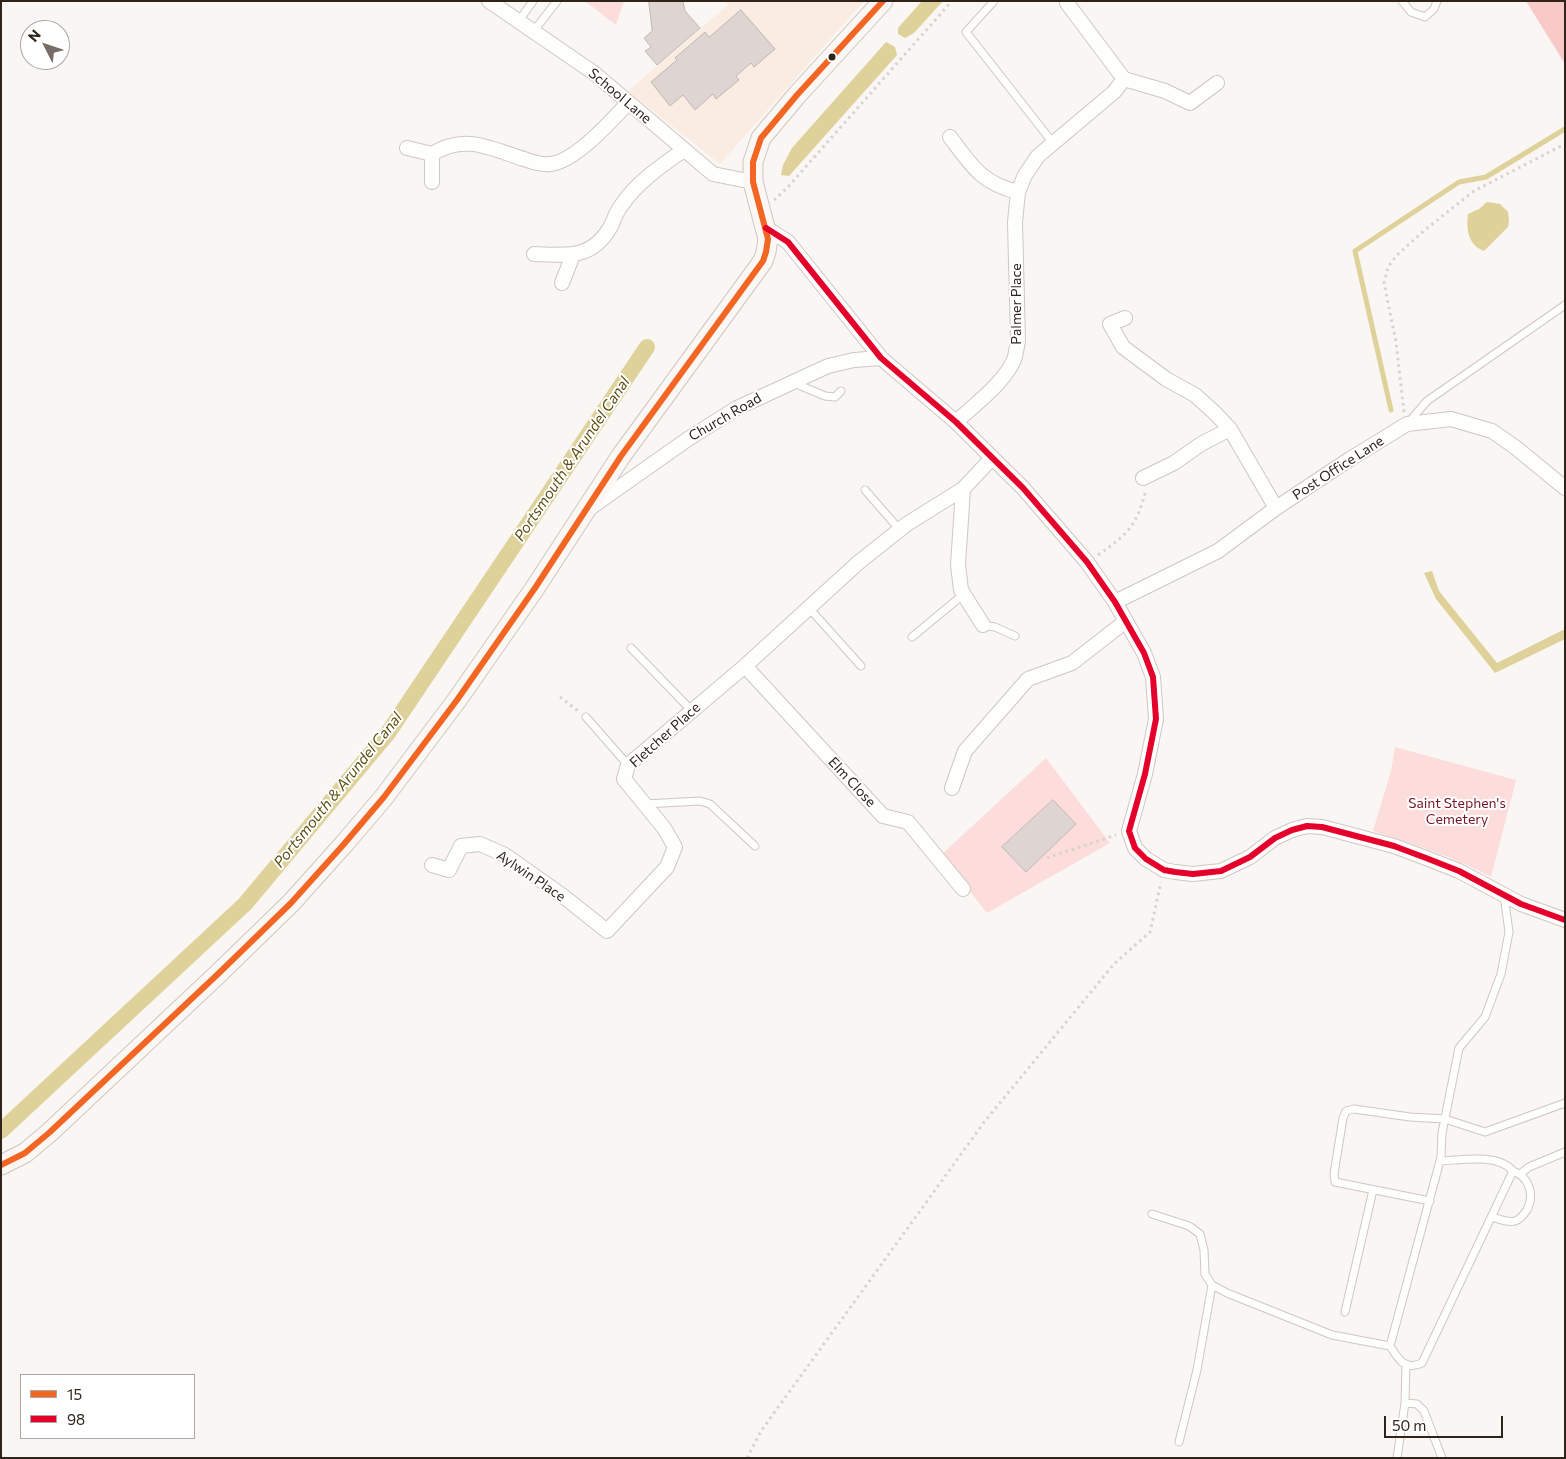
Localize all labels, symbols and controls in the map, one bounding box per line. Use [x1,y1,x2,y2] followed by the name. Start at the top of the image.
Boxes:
[20,20,70,70] north arrow
[24,26,44,45] text: N
[827,52,837,62] unlabelled marker
[585,65,655,127] street label: School Lane
[1008,263,1024,345] street label: Palmer Place
[510,374,634,544] water label: Portsmouth & Arundel Canal
[686,389,764,445] street label: Church Road
[1289,432,1387,504] street label: Post Office Lane
[626,699,704,771] street label: Fletcher Place
[270,709,406,871] water label: Portsmouth & Arundel Canal
[825,754,879,810] street label: Elm Close
[1408,795,1506,828] park label: Saint Stephen's Cemetery
[493,847,569,905] street label: Aylwin Place
[20,1374,195,1439] legend
[67,1385,82,1403] text: 15
[1386,1406,1505,1438] scale bar
[67,1410,85,1428] text: 98
[1392,1416,1426,1434] text: 50 m

